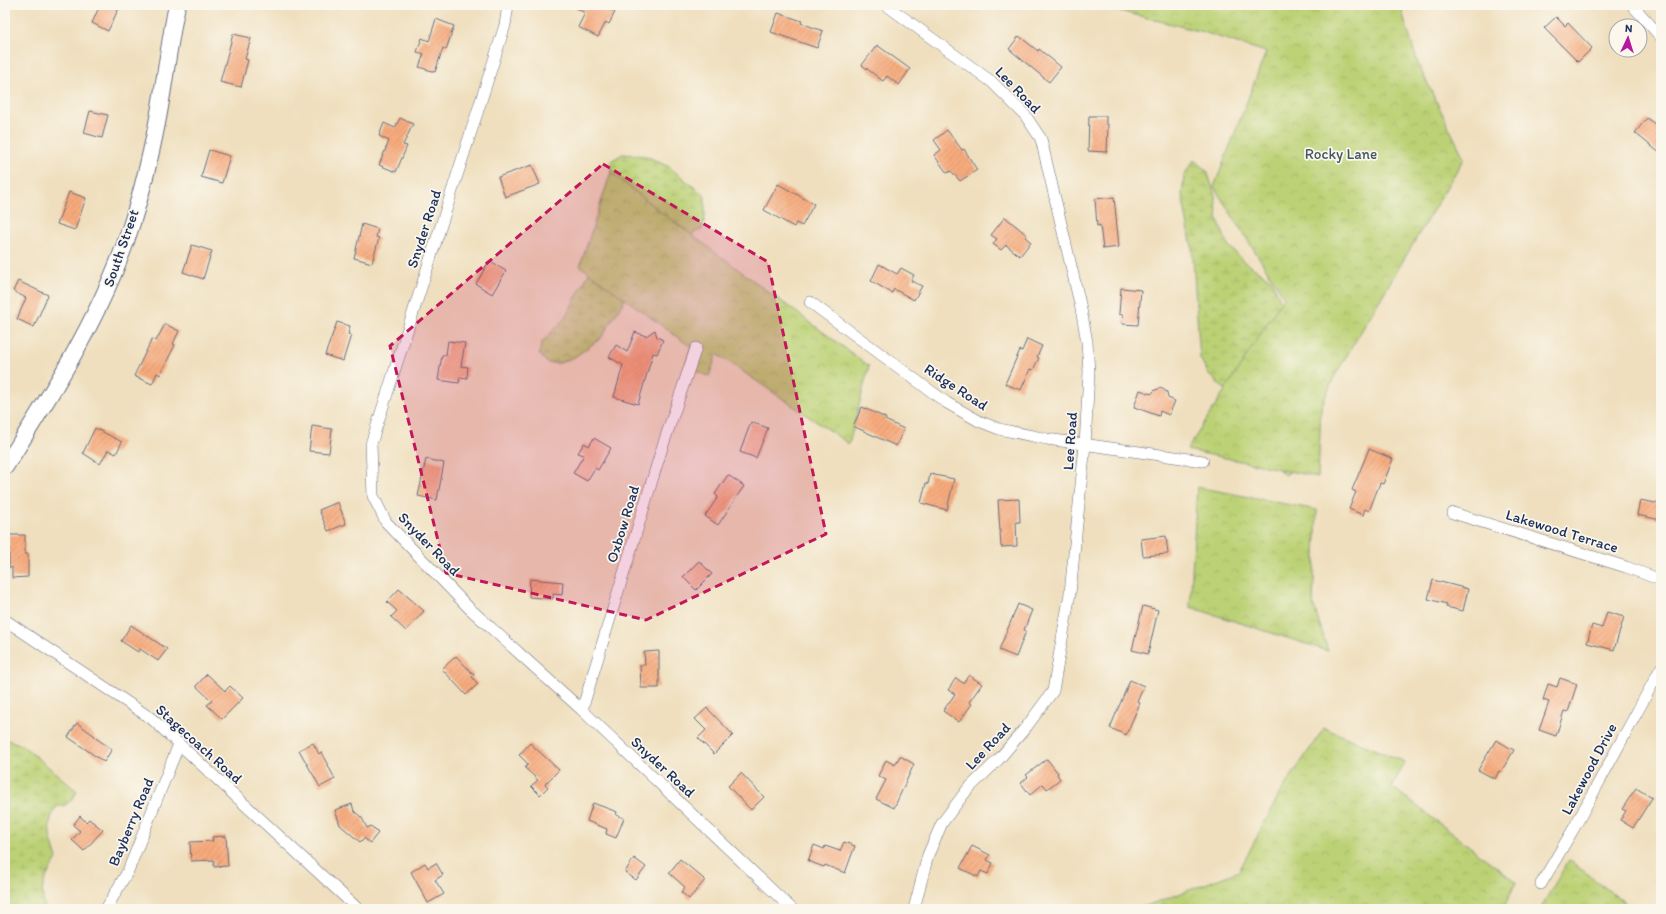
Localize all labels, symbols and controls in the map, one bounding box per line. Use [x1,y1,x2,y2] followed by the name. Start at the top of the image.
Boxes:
[1608,18,1648,58] north arrow
[1624,22,1633,35] text: N
[991,63,1045,118] street label: Lee Road
[1305,145,1377,163] park label: Rocky Lane
[403,188,445,270] street label: Snyder Road
[99,206,143,289] street label: South Street
[921,360,991,414] street label: Ridge Road
[1059,411,1081,471] street label: Lee Road
[603,482,644,565] street label: Oxbow Road
[1504,505,1620,557] street label: Lakewood Terrace
[394,509,464,579] street label: Snyder Road
[152,701,246,787] street label: Stagecoach Road
[962,718,1015,773] street label: Lee Road
[1557,720,1621,818] street label: Lakewood Drive
[627,733,699,801] street label: Snyder Road
[104,775,158,869] street label: Bayberry Road

